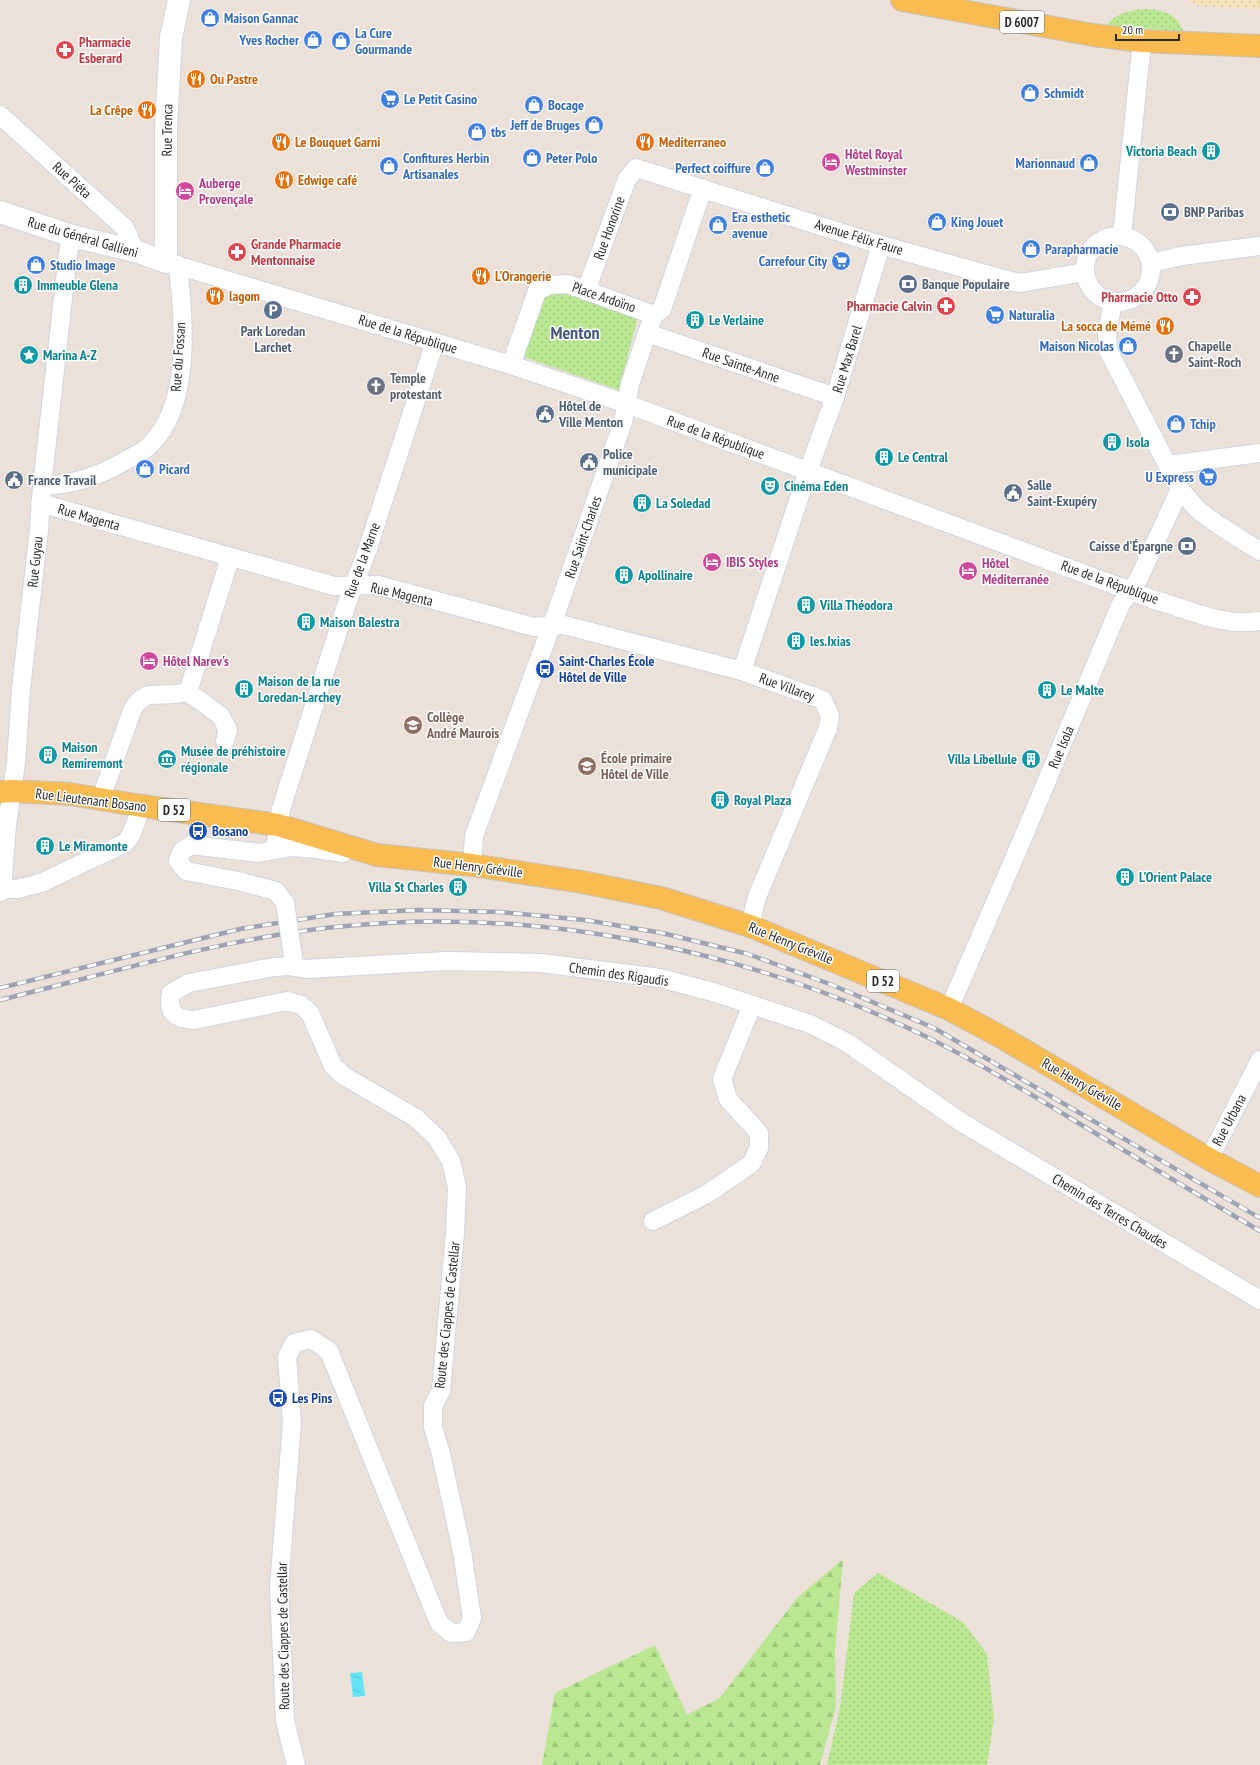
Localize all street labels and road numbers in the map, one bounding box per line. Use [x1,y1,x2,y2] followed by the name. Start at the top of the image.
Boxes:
[1000,11,1044,33] road number: D 6007
[158,104,176,156] street label: Rue Trenca
[49,158,95,202] street label: Rue Piéta
[589,194,629,262] street label: Rue Honorine
[26,213,140,261] street label: Rue du Général Gallieni
[813,215,906,259] street label: Avenue Félix Faure
[570,278,638,316] street label: Place Ardoïno
[356,310,460,358] street label: Rue de la République
[167,322,189,392] street label: Rue du Fossan
[828,322,866,395] street label: Rue Max Barel
[700,343,782,387] street label: Rue Sainte-Anne
[665,411,767,463] street label: Rue de la République
[561,493,606,580] street label: Rue Saint-Charles
[56,500,122,534] street label: Rue Magenta
[340,520,384,600] street label: Rue de la Marne
[23,535,47,589] street label: Rue Guyau
[1059,556,1161,608] street label: Rue de la République
[369,578,435,610] street label: Rue Magenta
[757,669,818,706] street label: Rue Villarey
[1044,723,1078,771] street label: Rue Isola
[34,784,148,816] street label: Rue Lieutenant Bosano
[158,799,190,821] road number: D 52
[432,853,524,881] street label: Rue Henry Gréville
[746,918,836,968] street label: Rue Henry Gréville
[568,958,670,990] street label: Chemin des Rigaudis
[867,970,899,992] road number: D 52
[1039,1054,1126,1114] street label: Rue Henry Gréville
[1208,1091,1250,1149] street label: Rue Urbana
[1049,1169,1171,1253] street label: Chemin des Terres Chaudes
[430,1240,464,1389] street label: Route des Ciappes de Castellar
[273,1562,293,1710] street label: Route des Ciappes de Castellar

